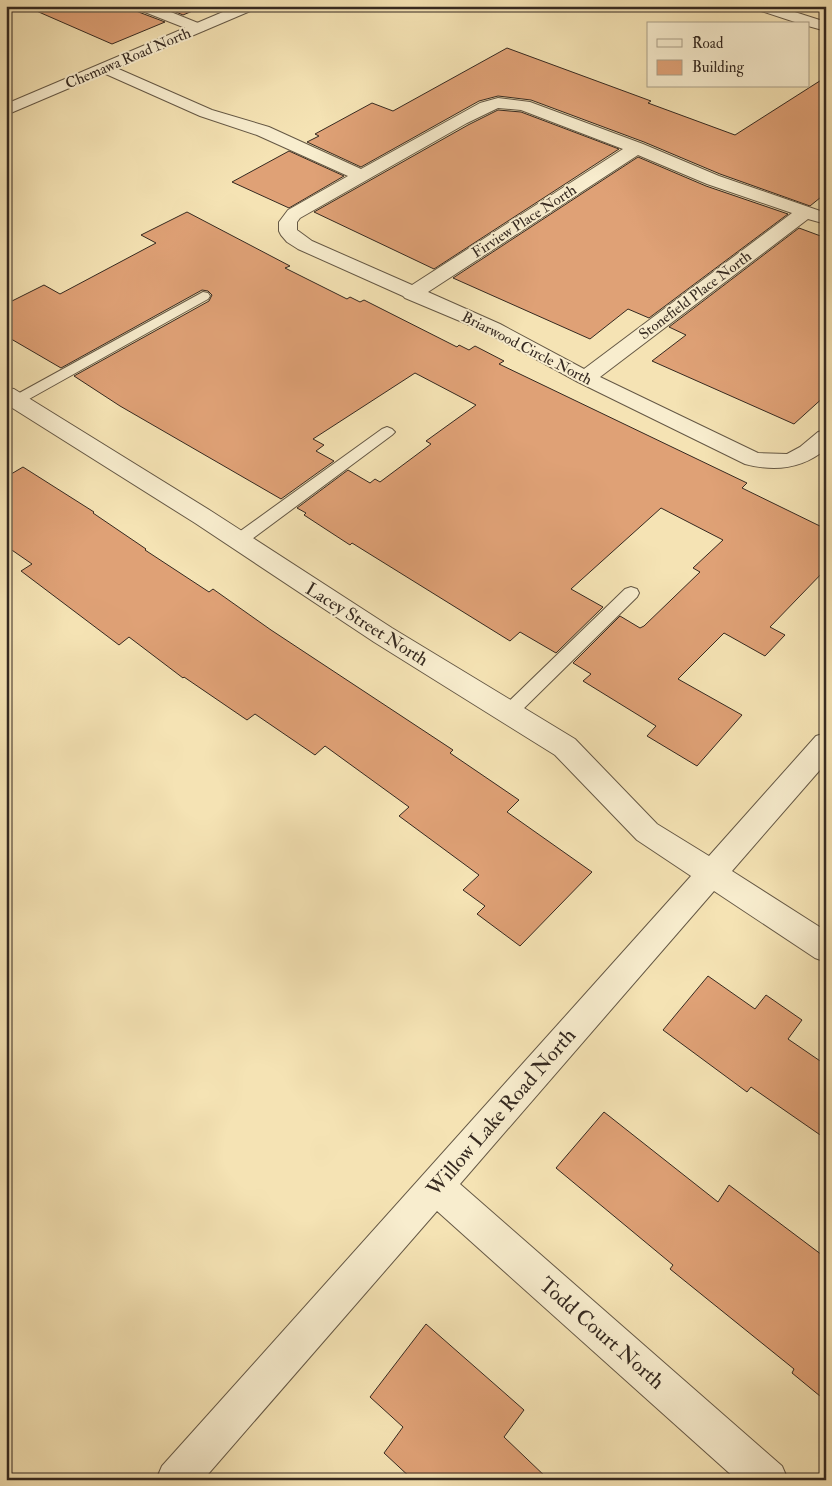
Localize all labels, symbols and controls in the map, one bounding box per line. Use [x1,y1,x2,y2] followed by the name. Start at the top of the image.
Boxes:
[647,22,810,88] legend
[63,23,194,93] street label: Chemawa Road North
[692,34,724,53] text: Road
[692,58,744,77] text: Building
[468,180,580,262] street label: Firview Place North
[635,247,755,344] street label: Stonefield Place North
[459,307,595,390] street label: Briarwood Circle North
[301,577,433,672] street label: Lacey Street North
[420,1023,582,1203] street label: Willow Lake Road North
[533,1272,670,1395] street label: Todd Court North

